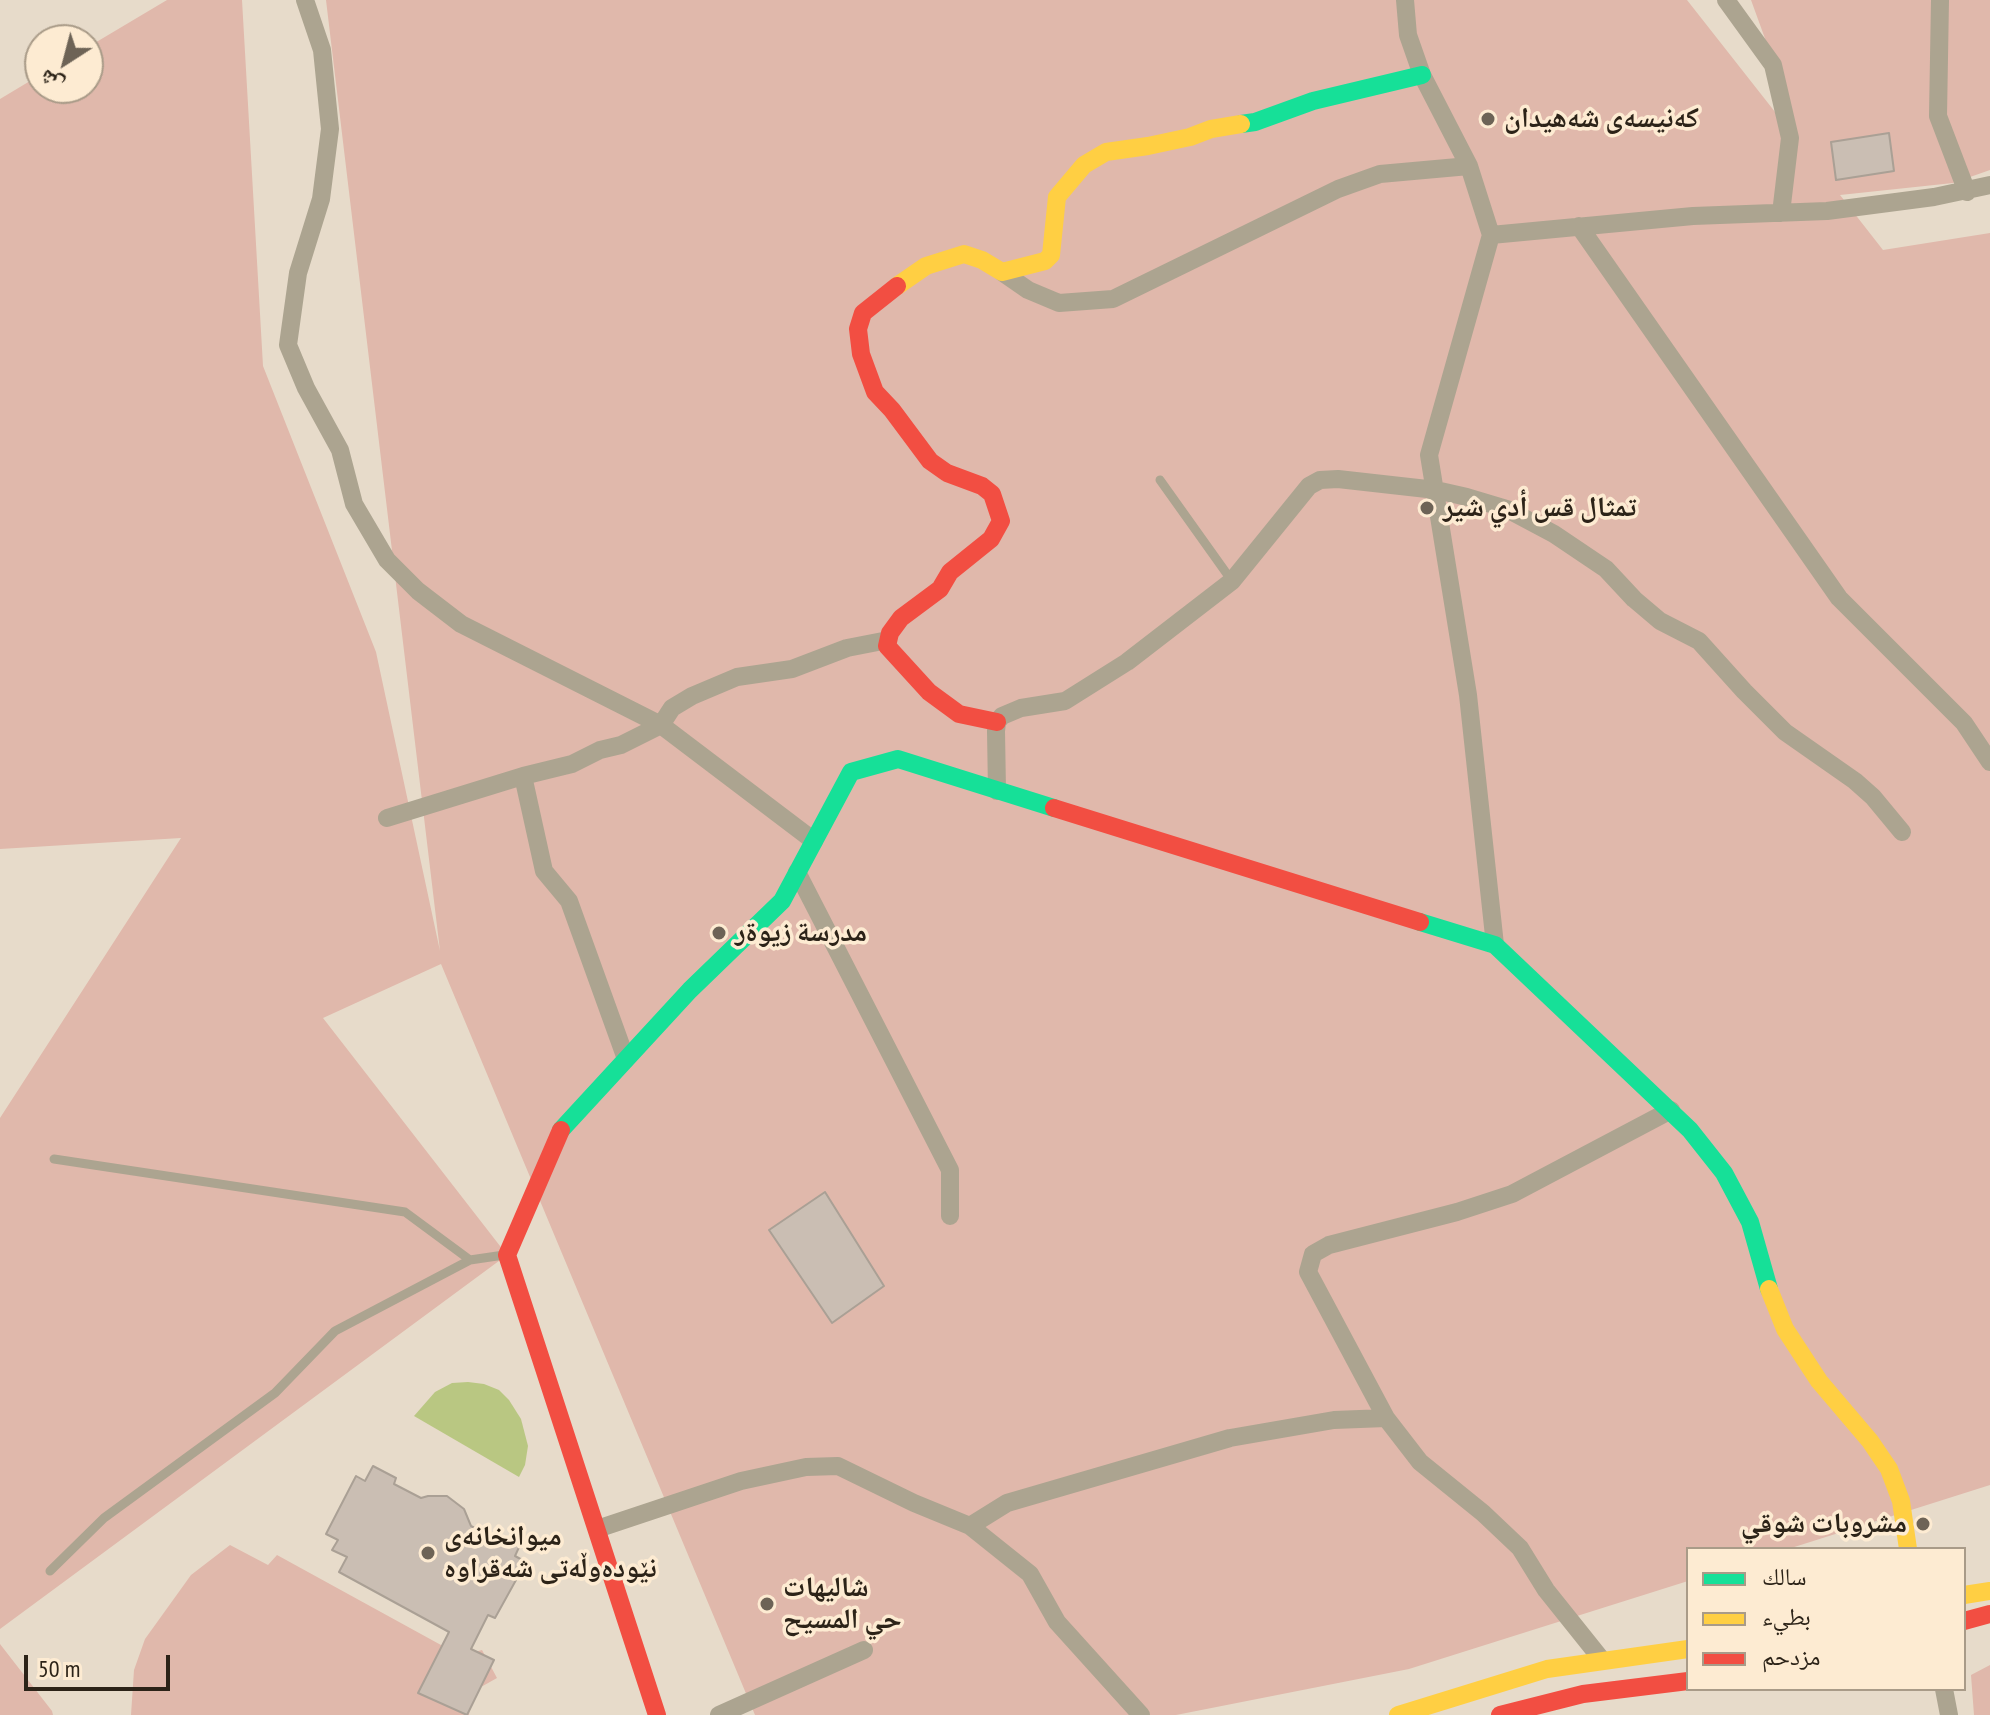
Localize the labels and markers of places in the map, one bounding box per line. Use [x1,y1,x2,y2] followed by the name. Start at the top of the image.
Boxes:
[1504,102,1699,136] place label: کەنیسەی شەهیدان
[1479,110,1497,128] marker: کەنیسەی شەهیدان
[1443,491,1636,525] place label: تمثال قس أدي شير
[1418,499,1436,517] marker: تمثال قس أدي شير
[735,916,867,950] place label: مدرسة زيوةر
[710,924,728,942] marker: مدرسة زيوةر
[1741,1507,1907,1541] place label: مشروبات شوقي
[1914,1515,1932,1533] marker: مشروبات شوقي
[444,1520,657,1586] place label: میوانخانەی نێودەوڵەتی شەقراوە
[419,1544,437,1562] marker: میوانخانەی نێودەوڵەتی شەقراوە
[783,1571,902,1637] place label: شاليهات حي المسيح
[758,1595,776,1613] marker: شاليهات حي المسيح

